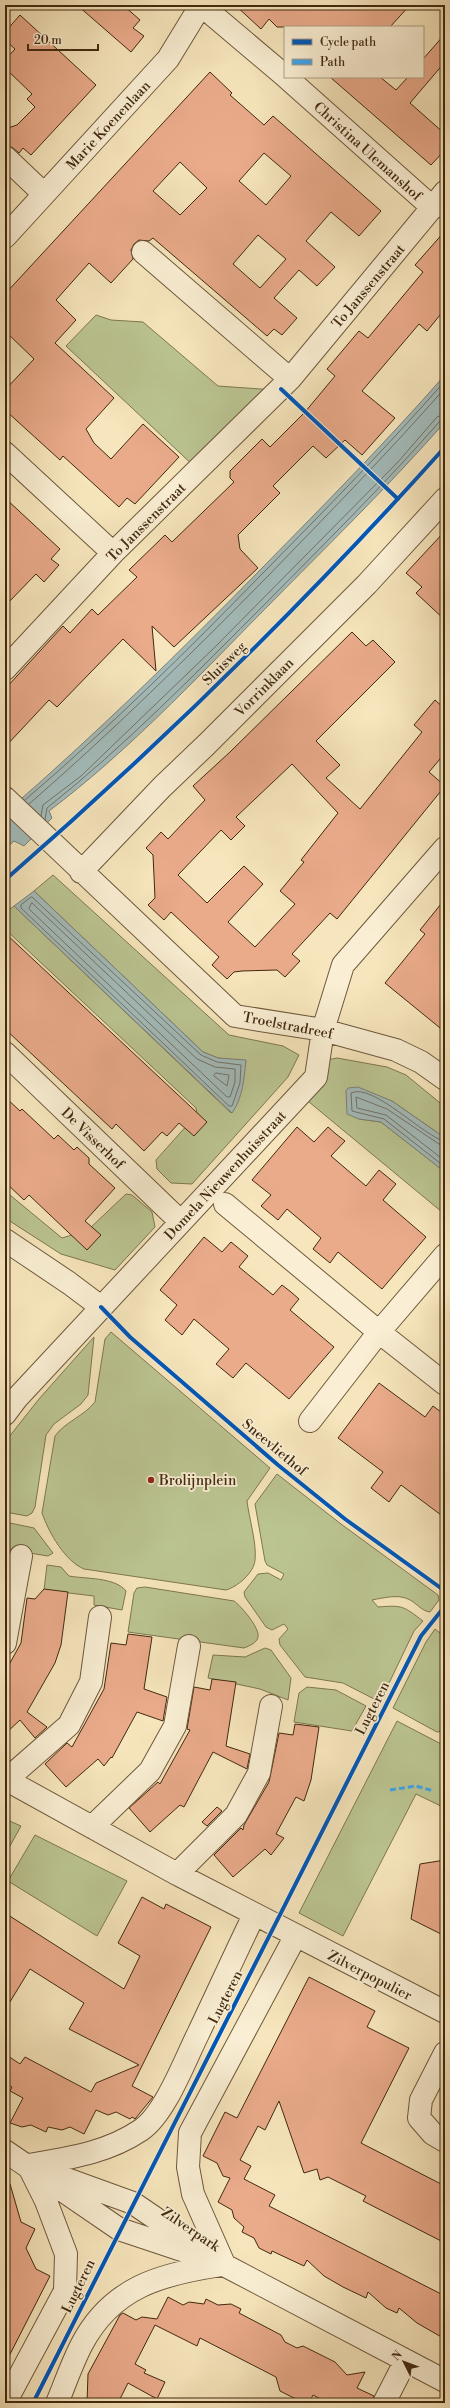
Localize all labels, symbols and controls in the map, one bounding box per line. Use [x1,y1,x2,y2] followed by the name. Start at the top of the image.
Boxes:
[28,26,98,52] scale bar
[284,26,424,78] legend
[34,33,62,48] text: 20 m
[320,35,376,50] text: Cycle path
[320,55,345,70] text: Path
[63,77,155,174] street label: Marie Koenenlaan
[309,98,426,206] street label: Christina Ulemanshof
[328,241,409,333] street label: To Janssenstraat
[103,479,190,566] street label: To Janssenstraat
[199,637,251,690] street label: Sluisweg
[231,654,298,722] street label: Vorrinklaan
[241,1008,335,1044] street label: Troelstradreef
[57,1104,128,1174] street label: De Visserhof
[161,1107,291,1244] street label: Domela Nieuwenhuisstraat
[238,1415,311,1481] street label: Sneevliethof
[158,1472,237,1490] place label: Brolijnplein
[146,1475,156,1485] marker: Brolijnplein
[352,1678,394,1738] street label: Lugteren
[324,1947,415,2005] street label: Zilverpopulier
[205,1967,247,2027] street label: Lugteren
[158,2204,224,2256] street label: Zilverpark
[58,2256,100,2316] street label: Lugteren
[384,2342,424,2382] north arrow
[389,2348,406,2364] text: N

